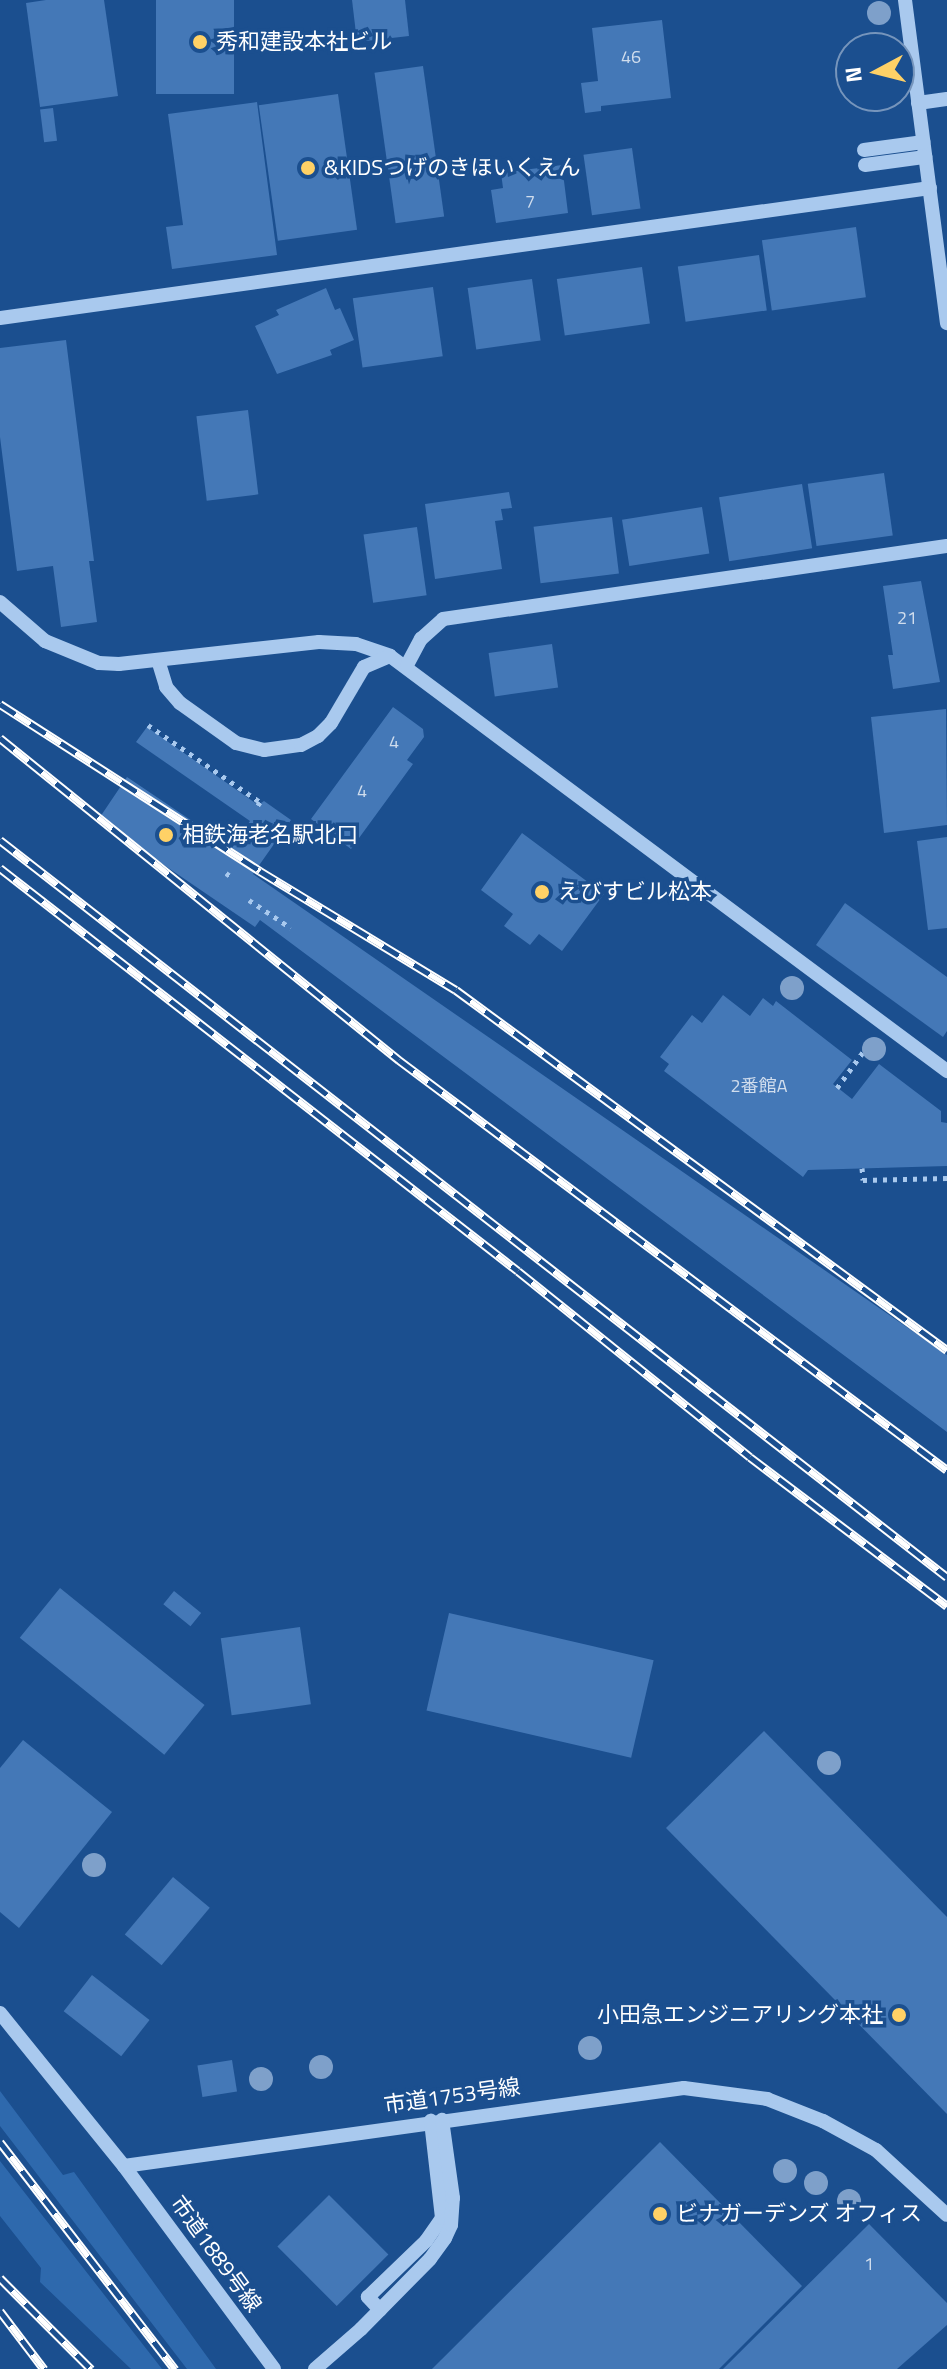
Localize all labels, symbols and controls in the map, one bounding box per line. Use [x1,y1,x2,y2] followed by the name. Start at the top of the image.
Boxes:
[216,29,392,55] place label: 秀和建設本社ビル
[835,32,915,112] north arrow
[191,33,209,51] marker: 秀和建設本社ビル
[621,46,641,68] house number: 46
[835,65,871,84] text: N
[324,155,581,181] place label: &KIDSつげのきほいくえん
[299,159,317,177] marker: &KIDSつげのきほいくえん
[525,191,535,213] house number: 7
[897,607,917,629] house number: 21
[389,731,399,753] house number: 4
[357,780,367,802] house number: 4
[182,822,358,848] place label: 相鉄海老名駅北口
[157,826,175,844] marker: 相鉄海老名駅北口
[558,879,712,905] place label: えびすビル松本
[533,883,551,901] marker: えびすビル松本
[731,1075,787,1097] house number: 2番館A
[597,2002,883,2028] place label: 小田急エンジニアリング本社
[890,2006,908,2024] marker: 小田急エンジニアリング本社
[382,2073,522,2119] street label: 市道1753号線
[165,2191,267,2317] street label: 市道1889号線
[676,2201,923,2227] place label: ビナガーデンズ オフィス
[651,2205,669,2223] marker: ビナガーデンズ オフィス
[864,2253,874,2275] house number: 1

